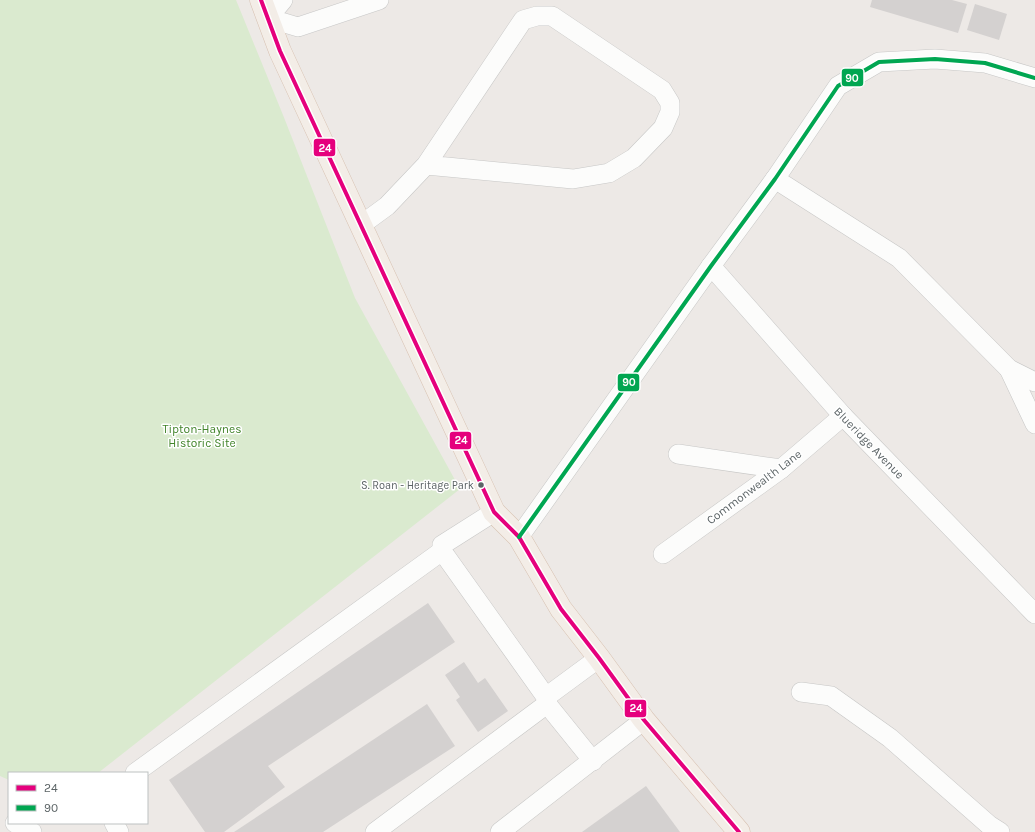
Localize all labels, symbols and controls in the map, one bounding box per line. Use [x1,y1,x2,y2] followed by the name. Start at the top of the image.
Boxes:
[841,68,864,87] line badge: 90
[845,72,859,85] text: 90
[313,138,336,157] line badge: 24
[318,142,332,155] text: 24
[617,373,640,392] line badge: 90
[622,376,636,389] text: 90
[831,404,907,482] street label: Blueridge Avenue
[162,422,242,450] park label: Tipton-Haynes Historic Site
[449,431,472,450] line badge: 24
[454,434,468,447] text: 24
[704,447,804,527] street label: Commonwealth Lane
[361,479,474,492] place label: S. Roan - Heritage Park
[476,480,486,490] marker: S. Roan - Heritage Park
[624,699,647,718] line badge: 24
[629,702,643,715] text: 24
[8,772,148,824] legend
[44,781,58,795] text: 24
[44,801,58,815] text: 90

